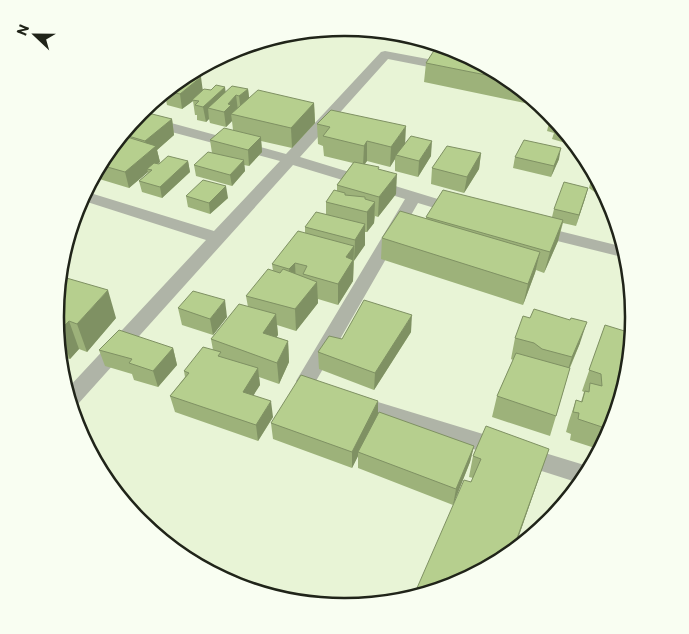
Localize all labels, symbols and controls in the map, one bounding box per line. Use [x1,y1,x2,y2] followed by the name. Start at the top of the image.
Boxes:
[10,10,60,60] north arrow
[13,22,32,38] text: N

